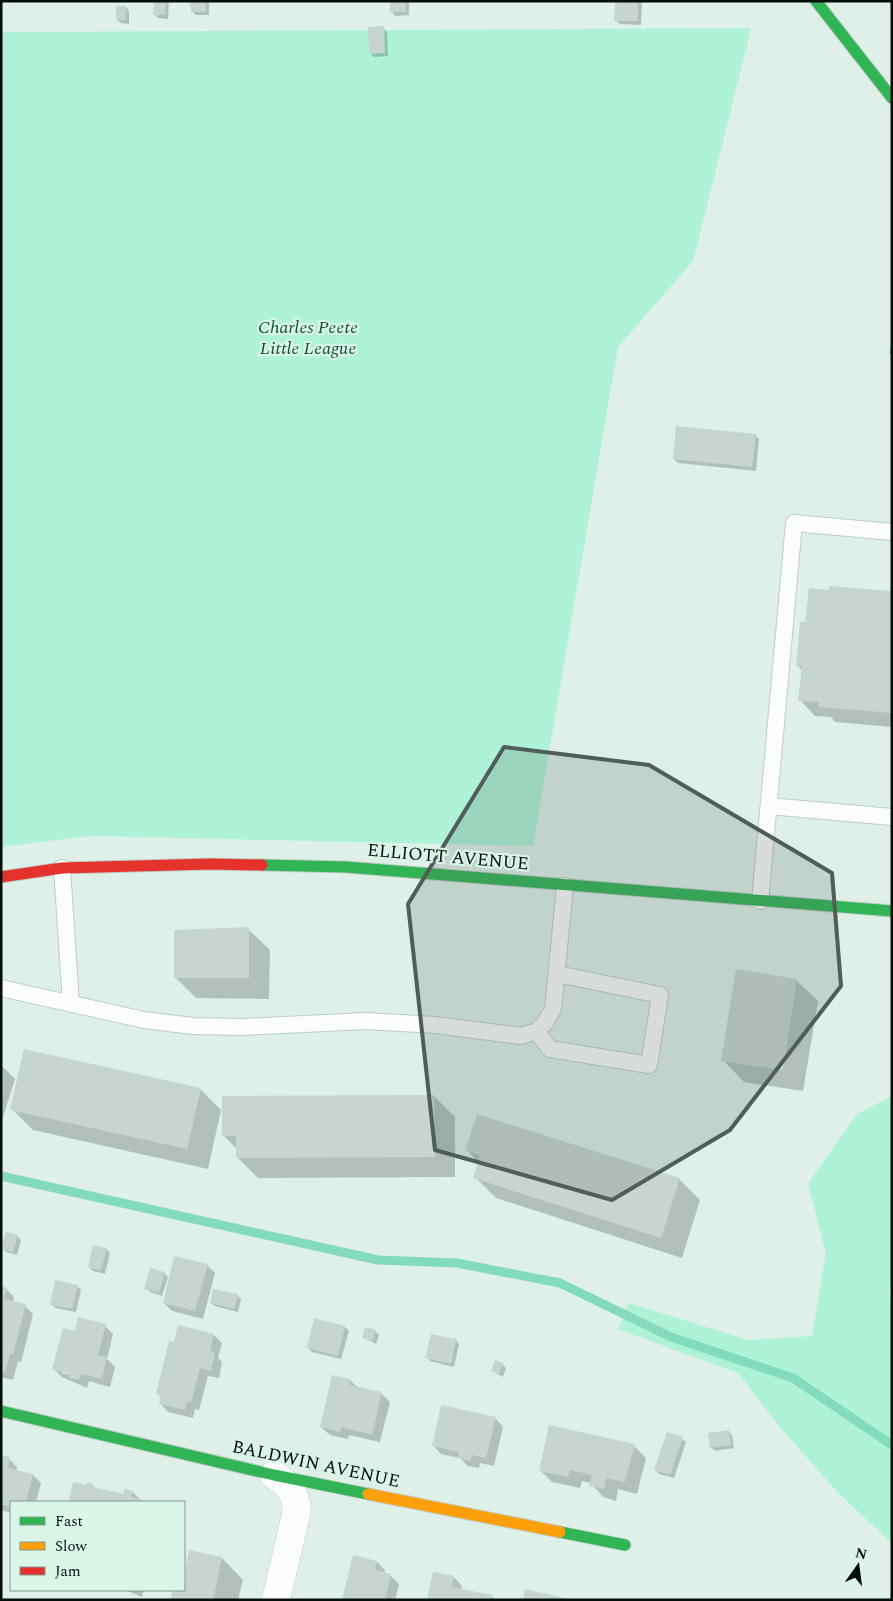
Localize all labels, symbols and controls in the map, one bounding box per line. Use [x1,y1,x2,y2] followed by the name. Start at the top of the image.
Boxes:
[258,314,358,362] park label: Charles Peete Little League
[366,836,530,878] street label: ELLIOTT AVENUE
[230,1433,402,1495] street label: BALDWIN AVENUE
[10,1501,185,1591] legend
[55,1510,83,1533] text: Fast
[55,1535,87,1558] text: Slow
[833,1541,883,1591] north arrow
[853,1542,869,1565] text: N
[55,1560,81,1583] text: Jam

